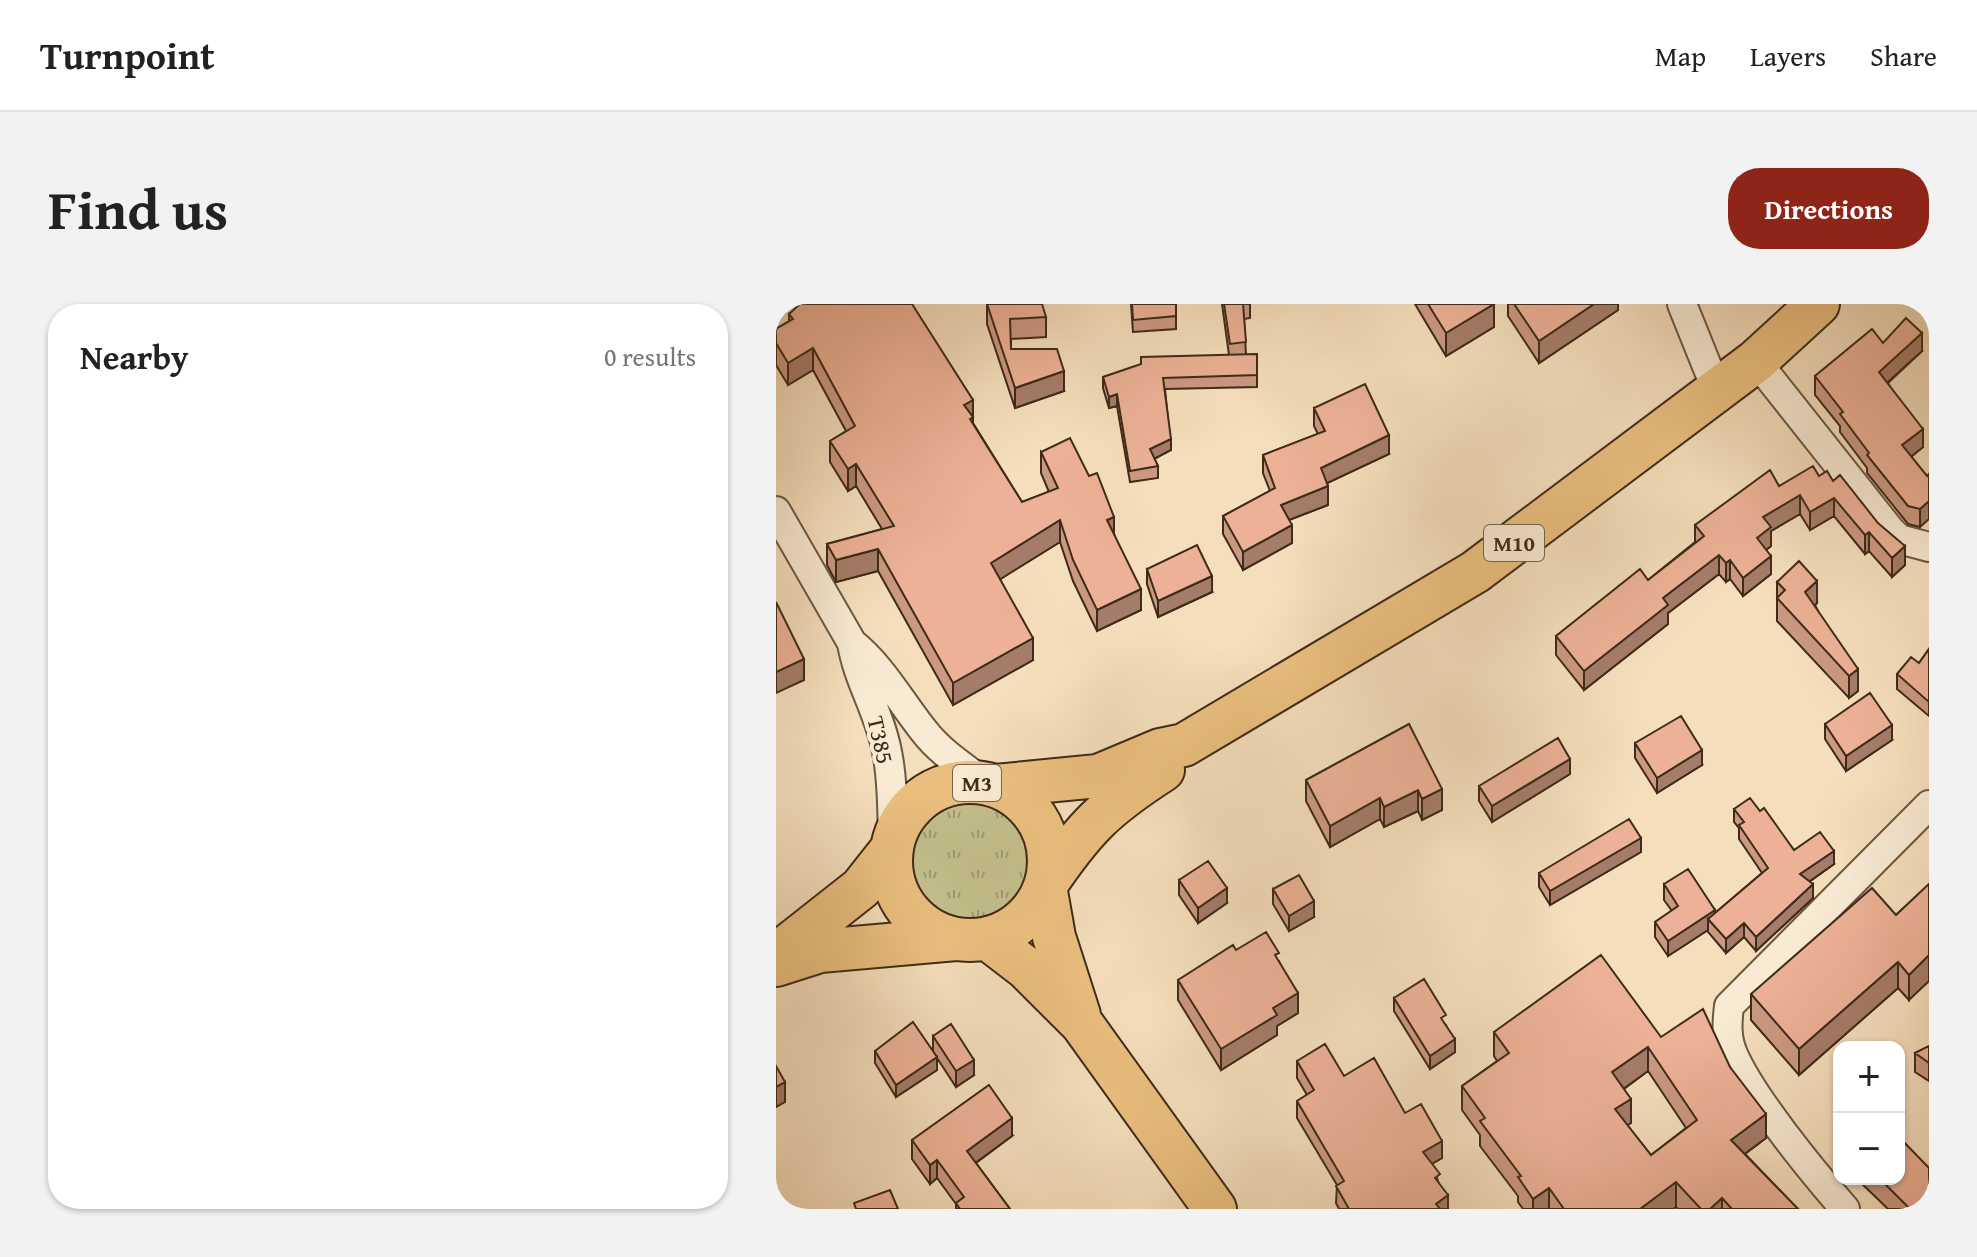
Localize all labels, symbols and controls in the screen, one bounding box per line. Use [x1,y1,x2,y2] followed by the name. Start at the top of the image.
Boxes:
[40,27,215,83] text: Turnpoint
[1655,35,1706,76] text: Map
[1750,35,1826,76] text: Layers
[1870,35,1937,76] text: Share
[48,167,228,250] text: Find us
[1728,168,1929,249] button: Directions
[80,332,189,381] text: Nearby
[604,337,696,376] text: 0 results
[1484,525,1544,561] road number: M10
[859,713,903,767] street label: T385
[953,765,1001,801] road number: M3
[1833,1041,1905,1185] map controls
[1833,1041,1905,1113] button: +
[1833,1113,1905,1185] button: −

